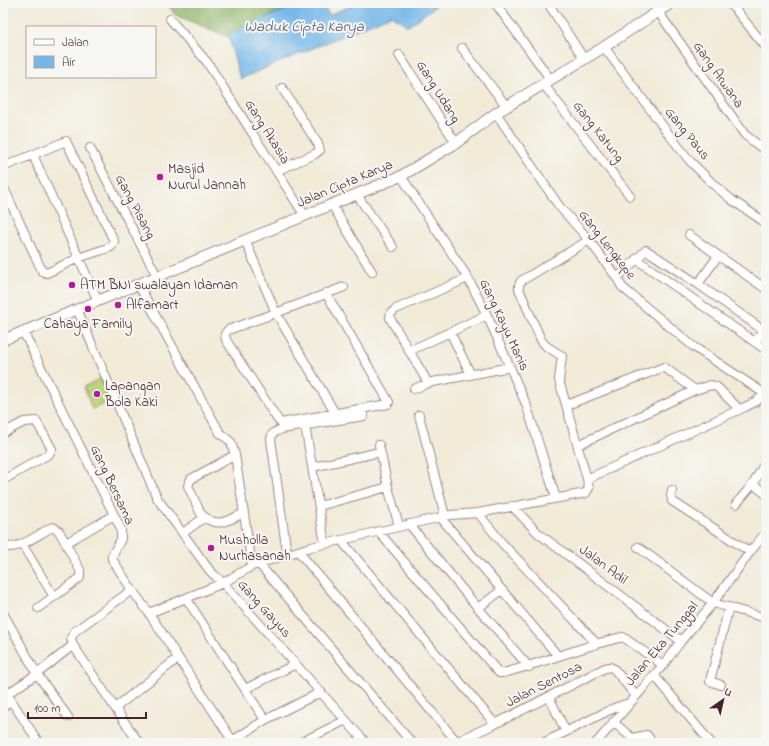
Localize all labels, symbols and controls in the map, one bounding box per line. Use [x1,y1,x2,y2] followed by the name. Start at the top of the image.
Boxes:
[244,16,365,39] water label: Waduk Cipta Karya
[26,26,156,78] legend
[62,34,89,52] text: Jalan
[686,37,749,113] street label: Gang Arwana
[62,54,76,72] text: Air
[410,57,466,128] street label: Gang Udang
[238,96,295,169] street label: Gang Akasia
[566,97,629,168] street label: Gang Katung
[658,103,715,166] street label: Gang Paus
[294,154,397,215] street label: Jalan Cipta Karya
[168,159,246,196] place label: Masjid Nurul Jannah
[108,171,161,244] street label: Gang Pisang
[155,172,165,182] marker: Masjid Nurul Jannah
[572,206,641,286] street label: Gang Lengkepe
[80,275,238,297] place label: ATM BNI swalayan Idaman
[473,276,534,375] street label: Gang Kayu Manis
[67,280,77,290] marker: ATM BNI swalayan Idaman
[126,295,179,316] place label: Alfamart
[113,300,123,310] marker: Alfamart
[83,304,93,314] marker: Cahaya Family
[44,314,132,336] place label: Cahaya Family
[104,376,161,413] place label: Lapangan Bola Kaki
[92,389,102,399] marker: Lapangan Bola Kaki
[83,442,140,529] street label: Gang Bersama
[219,530,291,567] place label: Musholla Nurhasanah
[574,540,632,590] street label: Jalan Adil
[206,543,216,553] marker: Musholla Nurhasanah
[231,575,296,644] street label: Gang Gayus
[620,597,705,692] street label: Jalan Eka Tunggal
[502,657,586,713] street label: Jalan Sentosa
[703,680,743,720] north arrow
[721,684,735,701] text: U
[28,694,146,720] scale bar
[34,700,61,718] text: 100 m

